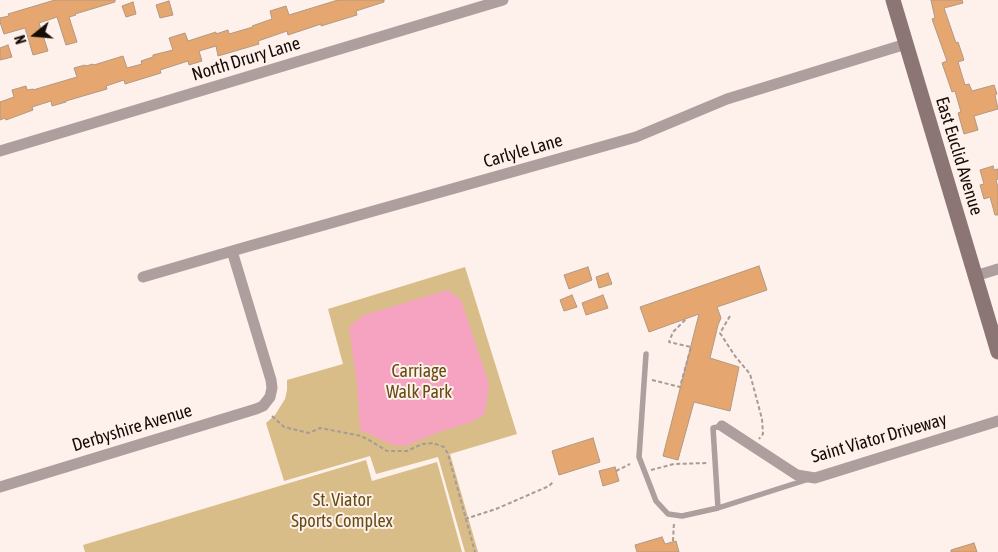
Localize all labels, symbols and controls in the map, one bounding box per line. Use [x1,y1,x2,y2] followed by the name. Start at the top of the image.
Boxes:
[10,10,60,60] north arrow
[189,32,303,86] street label: North Drury Lane
[12,33,30,46] text: N
[931,94,987,218] street label: East Euclid Avenue
[481,129,565,173] street label: Carlyle Lane
[386,360,452,402] park label: Carriage Walk Park
[69,399,195,457] street label: Derbyshire Avenue
[809,408,949,468] street label: Saint Viator Driveway
[291,489,393,532] park label: St. Viator Sports Complex

